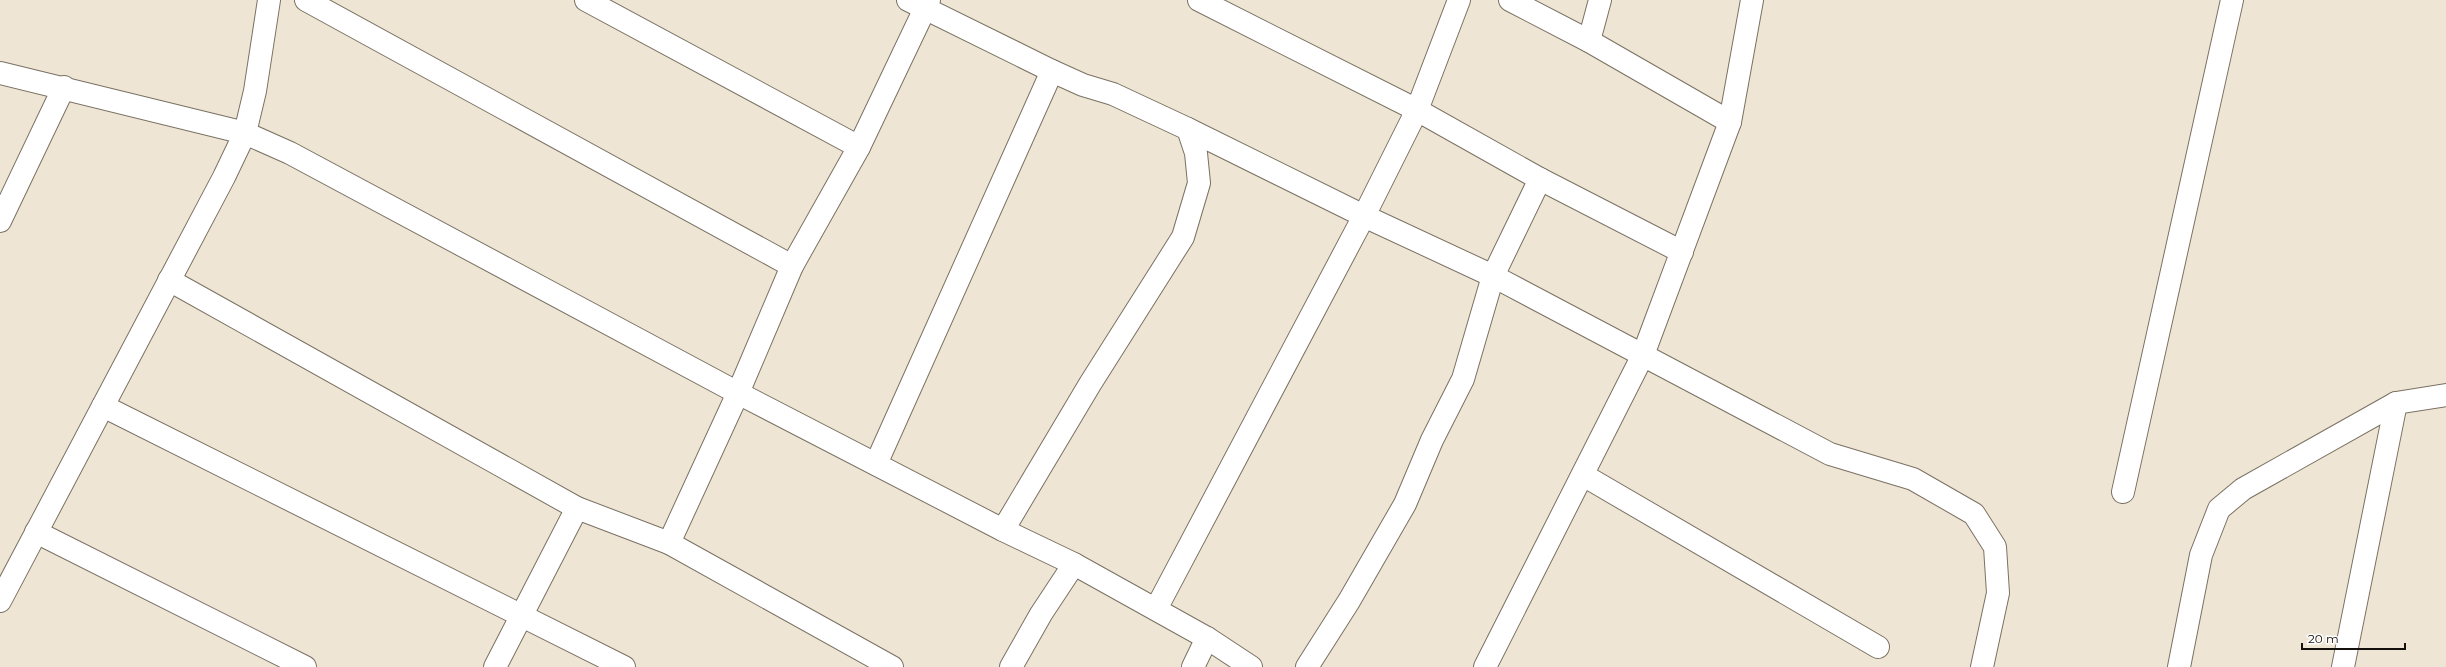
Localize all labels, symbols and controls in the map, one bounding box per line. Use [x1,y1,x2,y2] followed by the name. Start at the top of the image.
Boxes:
[2302,625,2405,651] scale bar
[2308,631,2339,646] text: 20 m

